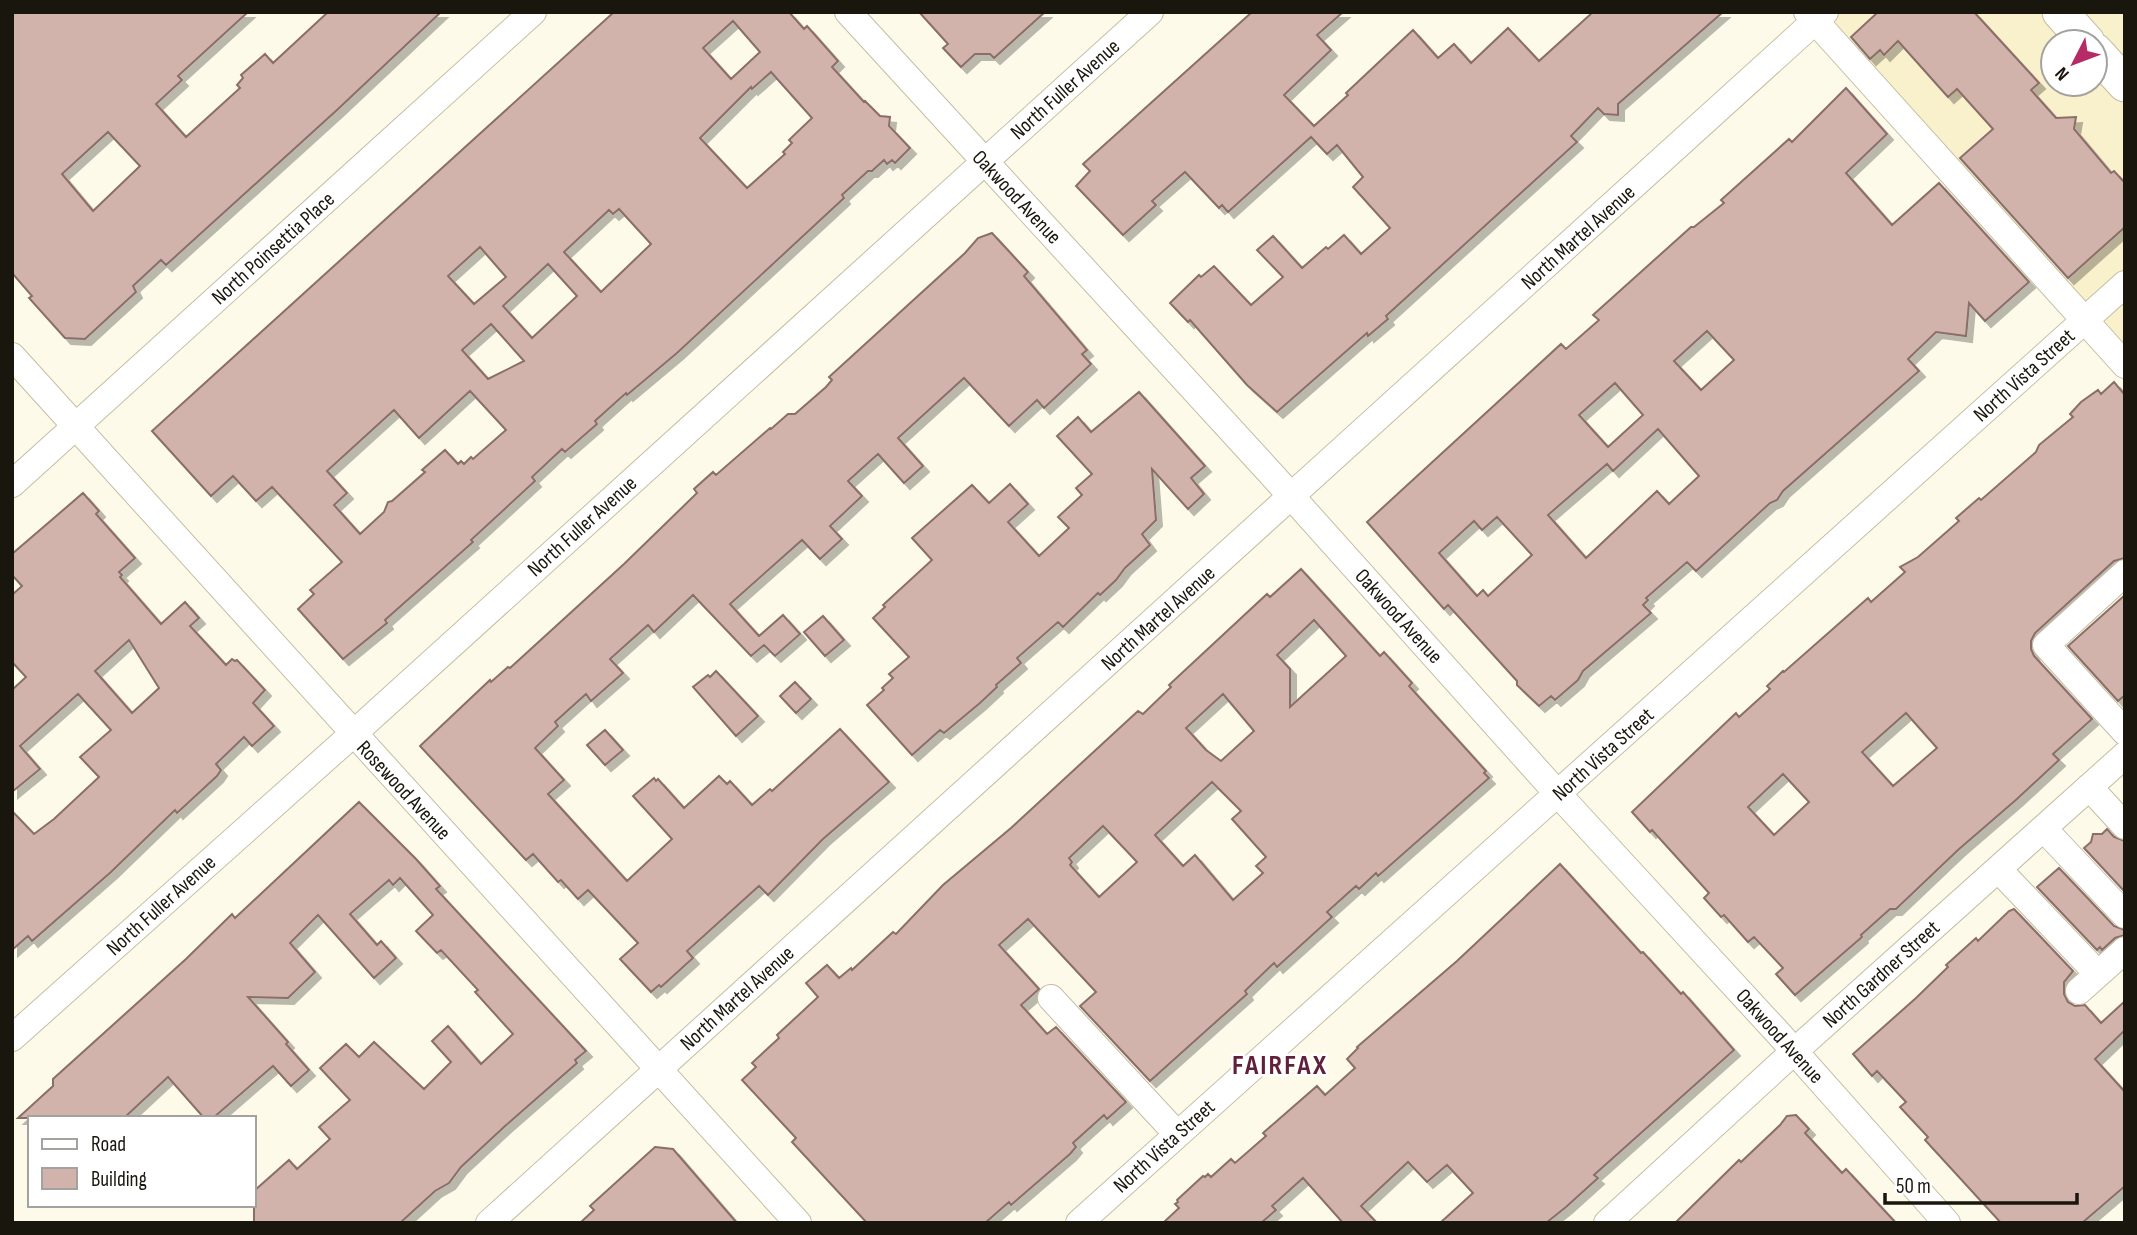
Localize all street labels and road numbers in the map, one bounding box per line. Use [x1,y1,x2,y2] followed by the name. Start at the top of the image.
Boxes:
[1006,34,1125,145] street label: North Fuller Avenue
[967,145,1066,249] street label: Oakwood Avenue
[1516,180,1640,295] street label: North Martel Avenue
[207,187,340,310] street label: North Poinsettia Place
[1969,323,2080,427] street label: North Vista Street
[523,471,642,582] street label: North Fuller Avenue
[1096,561,1220,676] street label: North Martel Avenue
[1350,564,1448,669] street label: Oakwood Avenue
[1548,702,1659,806] street label: North Vista Street
[351,736,456,845] street label: Rosewood Avenue
[102,850,221,961] street label: North Fuller Avenue
[1818,915,1945,1033] street label: North Gardner Street
[675,941,799,1056] street label: North Martel Avenue
[1731,984,1829,1089] street label: Oakwood Avenue
[1109,1094,1220,1198] street label: North Vista Street

